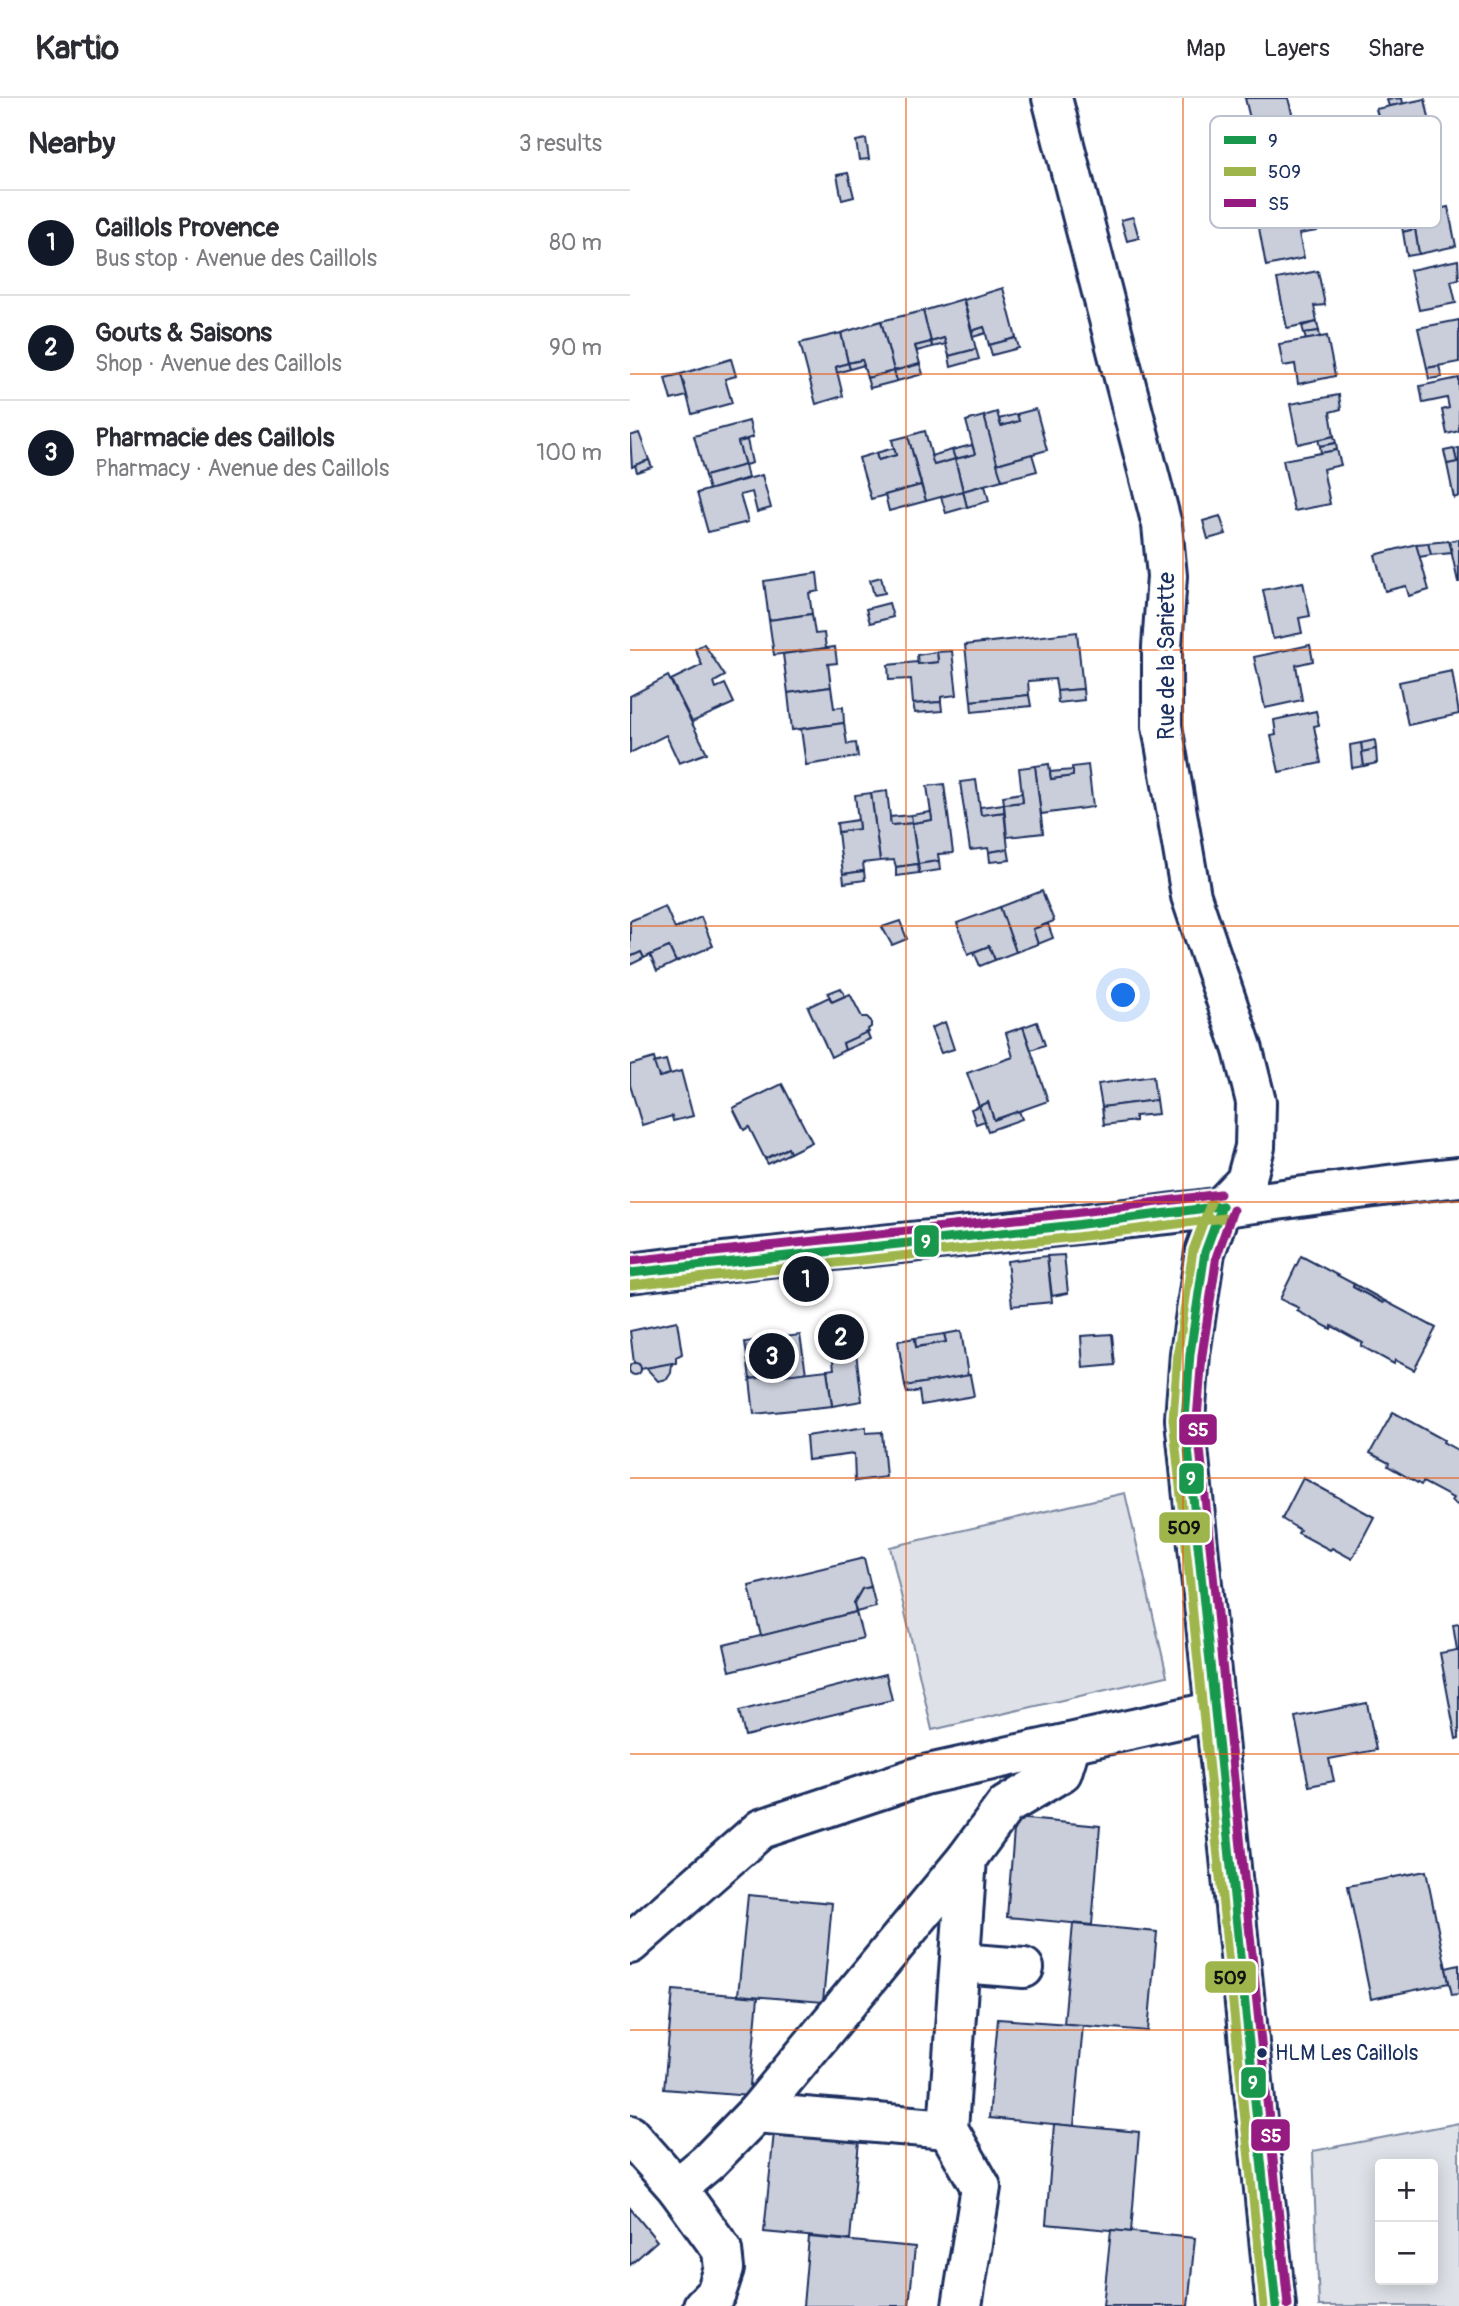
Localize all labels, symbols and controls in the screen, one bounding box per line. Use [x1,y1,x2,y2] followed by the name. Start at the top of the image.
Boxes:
[35,28,119,69] text: Kartio
[1186,34,1226,63] text: Map
[1264,34,1330,63] text: Layers
[1368,34,1424,63] text: Share
[1210,116,1441,228] legend
[28,125,115,162] text: Nearby
[519,129,602,158] text: 3 results
[1268,129,1278,153] text: 9
[1268,160,1301,184] text: 509
[1268,192,1289,216] text: S5
[95,212,279,244] text: Caillols Provence
[47,228,56,257] text: 1
[549,228,602,257] text: 80 m
[95,244,377,273] text: Bus stop · Avenue des Caillols
[95,317,272,349] text: Gouts & Saisons
[45,333,57,362] text: 2
[549,333,602,362] text: 90 m
[95,349,342,378] text: Shop · Avenue des Caillols
[95,422,334,454] text: Pharmacie des Caillols
[45,438,57,467] text: 3
[536,438,602,467] text: 100 m
[95,454,389,483] text: Pharmacy · Avenue des Caillols
[1152,571,1181,740] street label: Rue de la Sariette
[1106,978,1140,1012] your location
[913,1224,940,1258] line badge: 9
[921,1230,931,1254] text: 9
[783,1253,829,1305] pin: 1
[818,1311,864,1363] pin: 2
[749,1330,795,1382] pin: 3
[1178,1413,1218,1446] line badge: S5
[1187,1418,1209,1442] text: S5
[1178,1462,1205,1495] line badge: 9
[1186,1467,1196,1491] text: 9
[1158,1511,1211,1544] line badge: 509
[1167,1516,1201,1540] text: 509
[1204,1960,1257,1994] line badge: 509
[1213,1966,1247,1990] text: 509
[1275,2040,1419,2067] place label: HLM Les Caillols
[1255,2046,1269,2060] marker: HLM Les Caillols
[1240,2066,1267,2099] line badge: 9
[1248,2071,1258,2095] text: 9
[1250,2118,1291,2152] line badge: S5
[1260,2124,1282,2148] text: S5
[1375,2159,1438,2285] map controls
[1375,2159,1438,2222] button: +
[1375,2222,1438,2285] button: −

